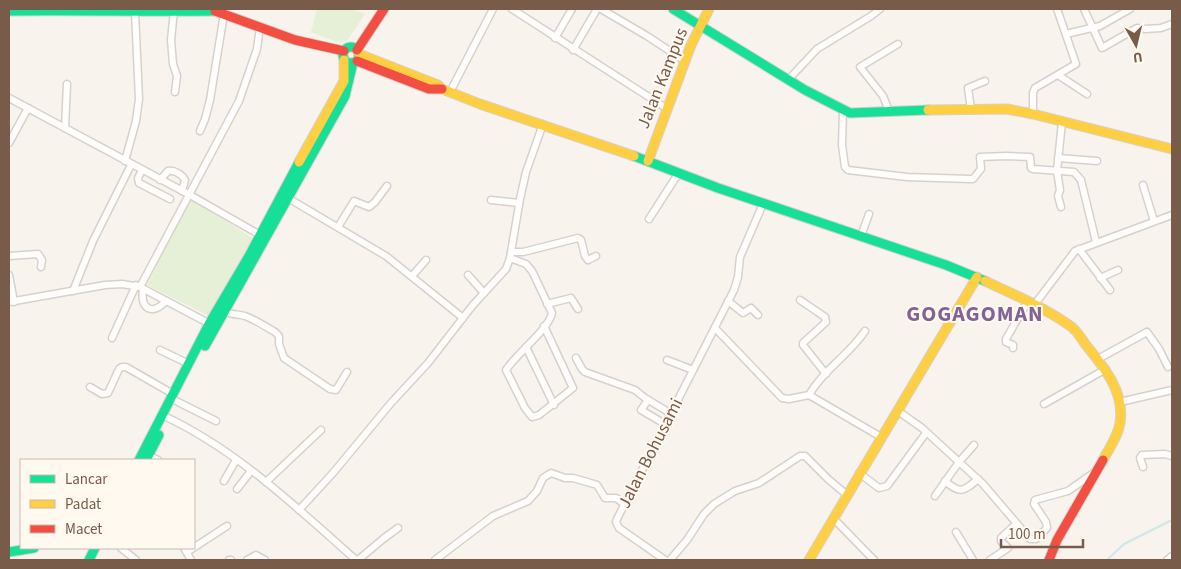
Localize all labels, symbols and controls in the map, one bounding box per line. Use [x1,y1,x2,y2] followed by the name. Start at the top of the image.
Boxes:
[1111,20,1161,70] north arrow
[631,24,694,132] street label: Jalan Kampus
[1132,46,1144,67] text: U
[906,298,1044,330] district label: GOGAGOMAN
[612,394,689,513] street label: Jalan Bohusami
[20,459,195,549] legend
[65,469,108,490] text: Lancar
[65,494,101,515] text: Padat
[1001,516,1084,548] scale bar
[65,519,102,540] text: Macet
[1008,524,1046,545] text: 100 m

